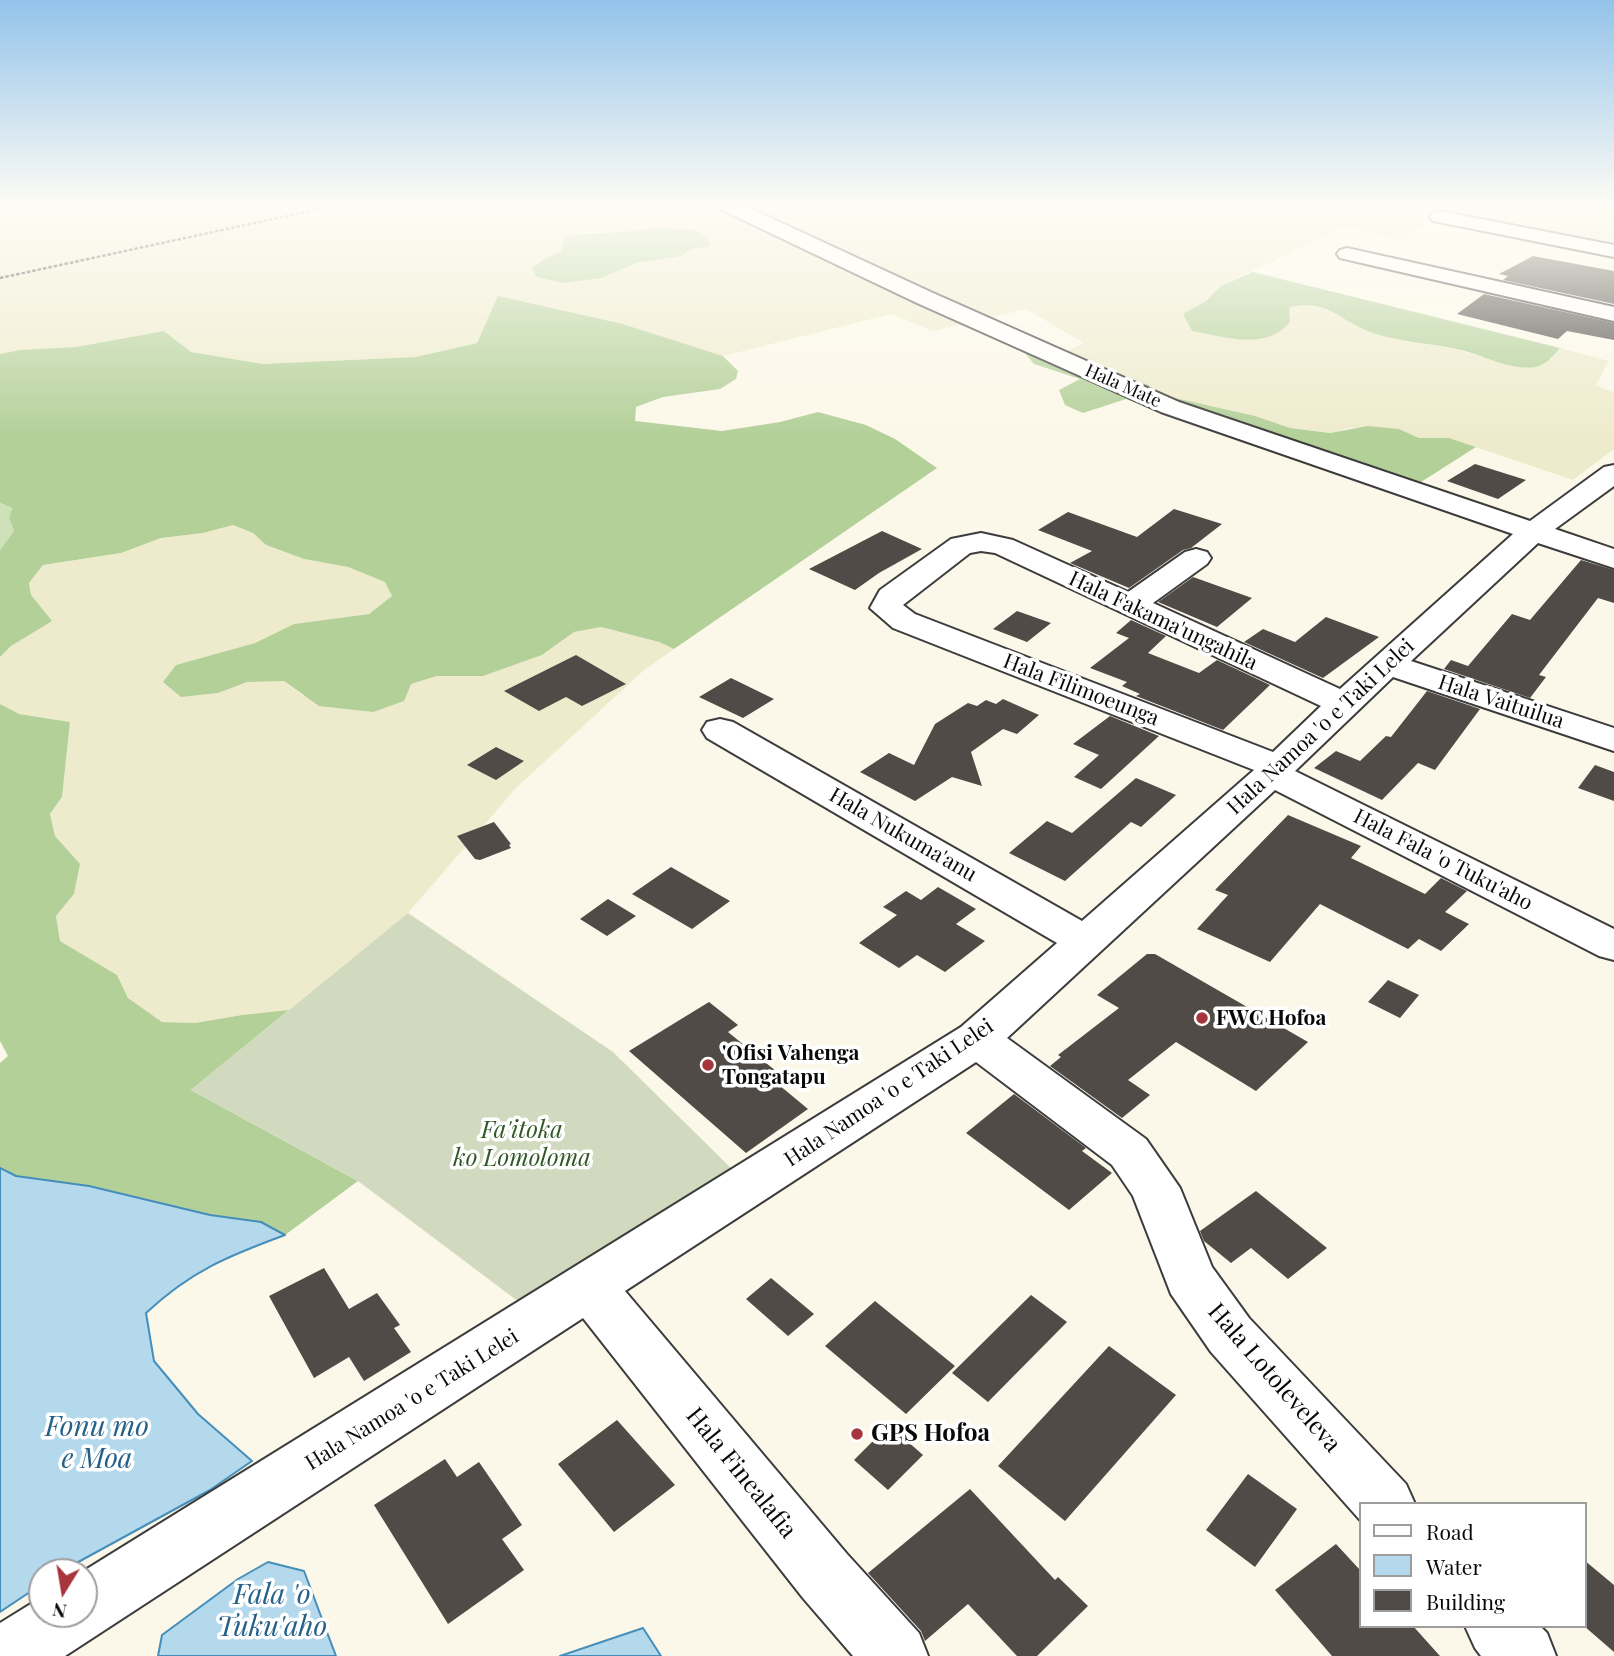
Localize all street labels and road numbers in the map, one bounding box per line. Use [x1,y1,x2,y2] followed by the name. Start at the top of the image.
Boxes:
[1082,360,1164,412] street label: Hala Mate
[1065,566,1261,676] street label: Hala Fakama'ungahila
[1222,634,1420,820] street label: Hala Namoa 'o e Taki Lelei
[1000,649,1162,731] street label: Hala Filimoeunga
[1435,670,1567,734] street label: Hala Vaituilua
[825,783,981,887] street label: Hala Nukuma'anu
[1349,804,1537,916] street label: Hala Fala 'o Tuku'aho
[780,1014,998,1172] street label: Hala Namoa 'o e Taki Lelei
[1201,1298,1347,1458] street label: Hala Lotoleveleva
[301,1324,523,1476] street label: Hala Namoa 'o e Taki Lelei
[680,1402,802,1544] street label: Hala Finealafia

